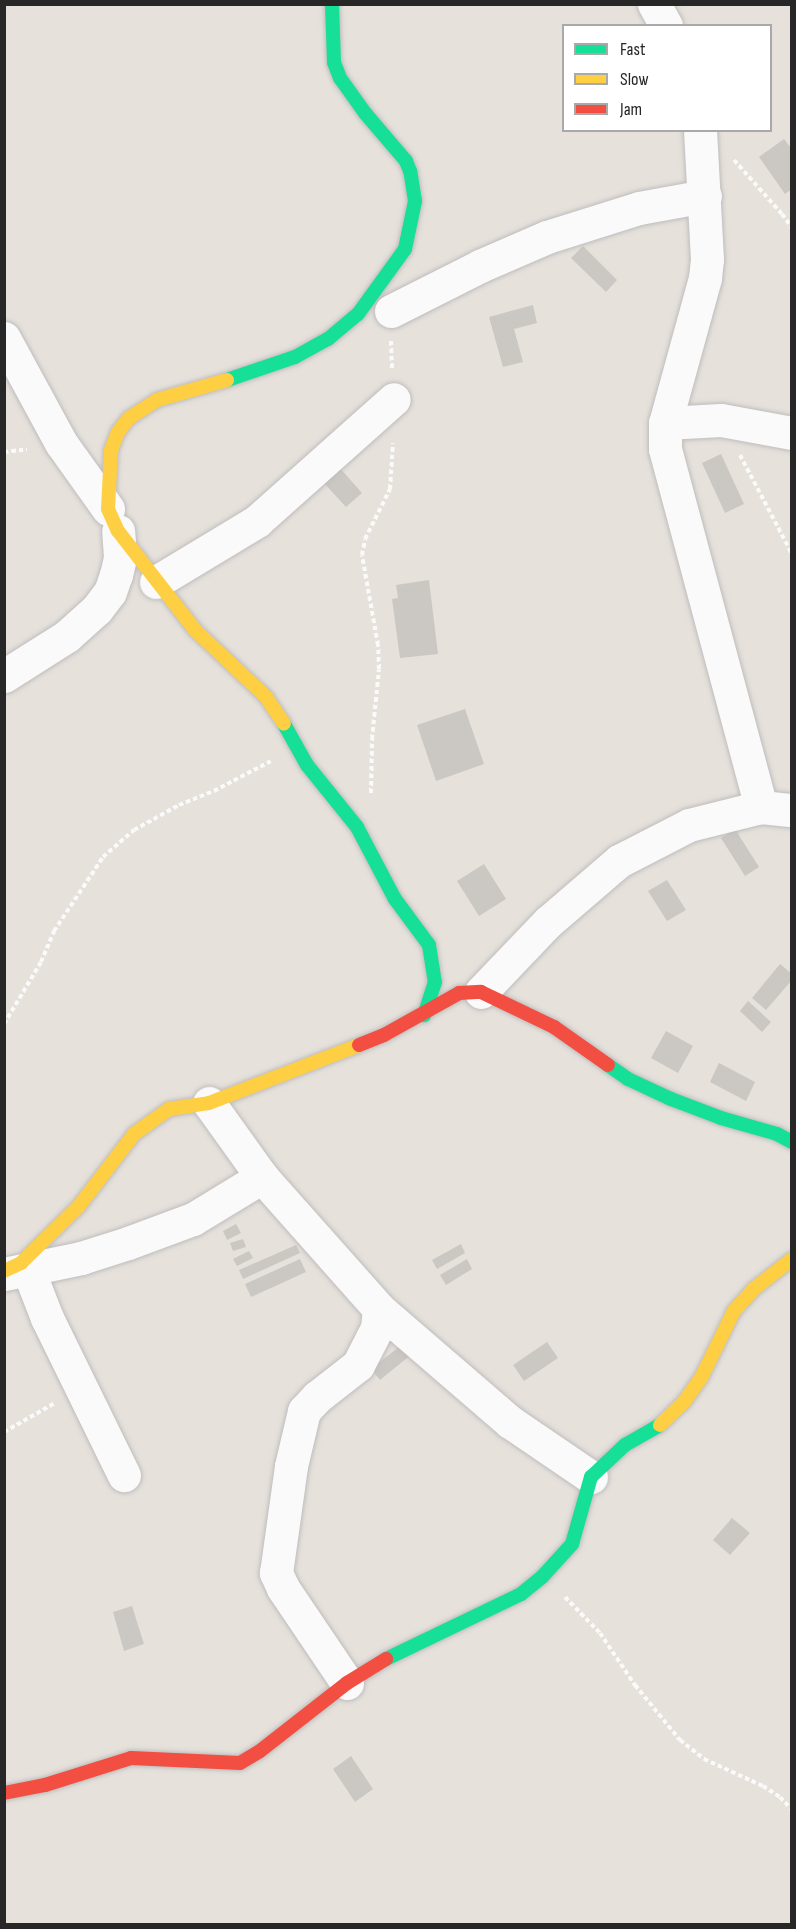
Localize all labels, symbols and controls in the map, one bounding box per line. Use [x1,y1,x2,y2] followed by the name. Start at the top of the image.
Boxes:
[562,24,772,132] legend
[620,39,645,60] text: Fast
[620,69,649,90] text: Slow
[620,99,642,120] text: Jam

